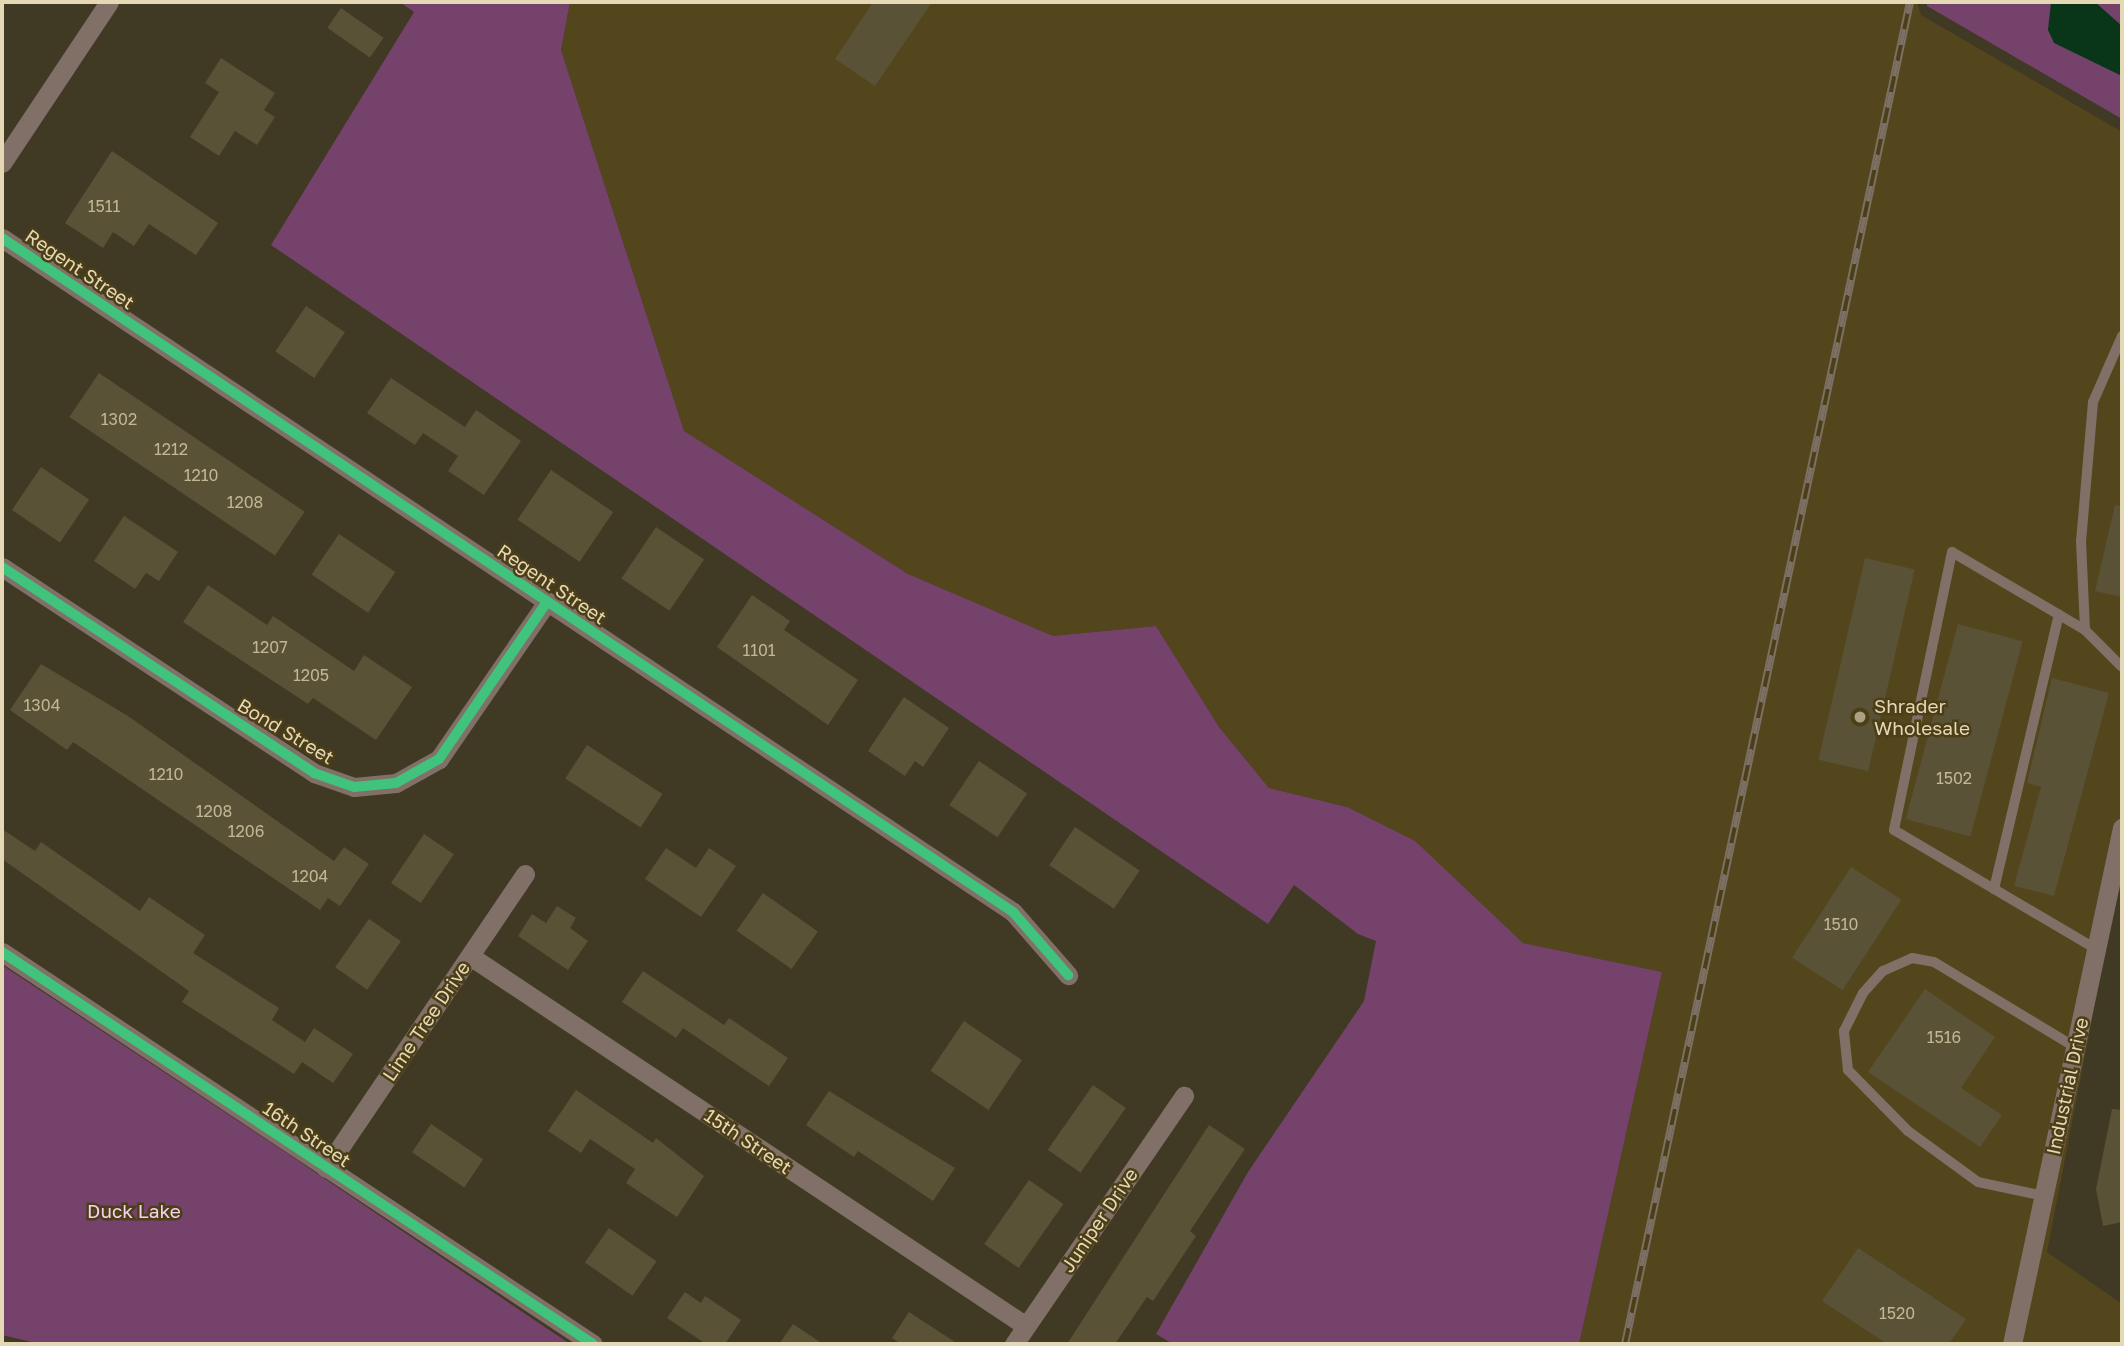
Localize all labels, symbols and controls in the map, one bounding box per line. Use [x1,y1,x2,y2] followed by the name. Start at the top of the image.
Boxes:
[88,196,120,216] house number: 1511
[21,224,139,314] street label: Regent Street
[101,409,137,429] house number: 1302
[154,439,188,459] house number: 1212
[184,465,218,485] house number: 1210
[227,492,263,512] house number: 1208
[493,539,611,629] street label: Regent Street
[252,637,288,657] house number: 1207
[742,640,776,660] house number: 1101
[293,665,329,685] house number: 1205
[234,693,338,769] street label: Bond Street
[24,695,60,715] house number: 1304
[1874,695,1970,739] place label: Shrader Wholesale
[1852,709,1868,725] marker: Shrader Wholesale
[149,764,183,784] house number: 1210
[1936,768,1972,788] house number: 1502
[196,801,232,821] house number: 1208
[228,821,264,841] house number: 1206
[292,866,328,886] house number: 1204
[1824,914,1858,934] house number: 1510
[377,957,475,1085] street label: Lime Tree Drive
[2041,1015,2093,1157] street label: Industrial Drive
[1927,1027,1961,1047] house number: 1516
[259,1096,355,1172] street label: 16th Street
[700,1103,796,1179] street label: 15th Street
[1056,1164,1142,1276] street label: Juniper Drive
[87,1200,181,1222] park label: Duck Lake
[1879,1303,1915,1323] house number: 1520

